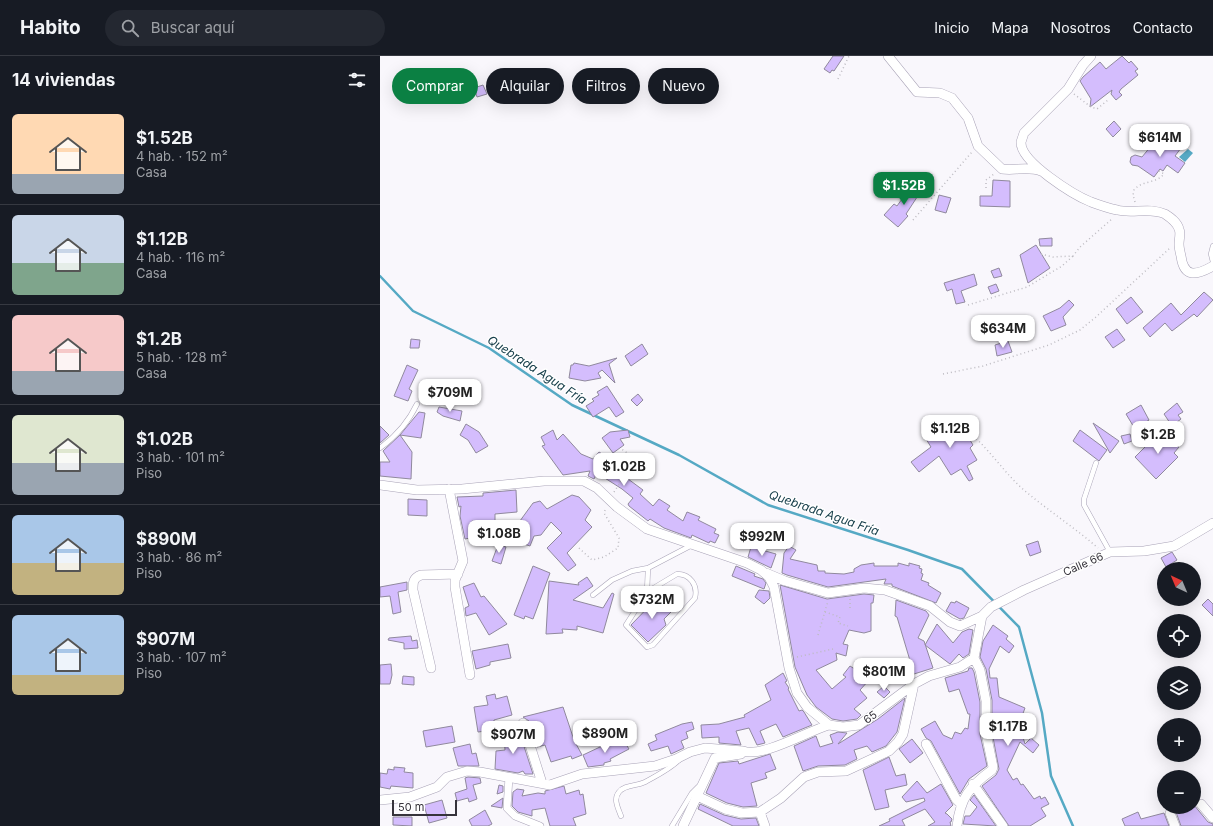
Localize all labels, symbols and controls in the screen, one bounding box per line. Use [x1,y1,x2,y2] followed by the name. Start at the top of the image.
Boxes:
[105,10,385,46] search box
[20,16,81,39] text: Habito
[119,17,141,39] icon: search
[151,18,235,37] text: Buscar aquí
[934,19,970,36] text: Inicio
[992,19,1029,36] text: Mapa
[1051,19,1111,36] text: Nosotros
[1133,19,1193,36] text: Contacto
[392,68,478,104] chip: Comprar
[486,68,564,104] chip: Alquilar
[572,68,640,104] chip: Filtros
[648,68,719,104] chip: Nuevo
[346,69,368,91] icon: filters
[12,70,115,90] text: 14 viviendas
[1132,124,1188,158] pin: $614M
[136,128,193,148] text: $1.52B
[1138,129,1182,145] text: $614M
[44,130,92,178] icon: home
[136,148,228,164] text: 4 hab. · 152 m²
[136,164,167,180] text: Casa
[871,172,937,206] pin: $1.52B
[882,177,926,193] text: $1.52B
[136,229,188,249] text: $1.12B
[44,231,92,279] icon: home
[136,249,225,265] text: 4 hab. · 116 m²
[136,265,167,281] text: Casa
[975,315,1031,349] pin: $634M
[980,320,1026,336] text: $634M
[136,329,182,349] text: $1.2B
[44,331,92,379] icon: home
[485,332,590,407] water label: Quebrada Agua Fría
[136,349,227,365] text: 5 hab. · 128 m²
[136,365,167,381] text: Casa
[422,379,478,413] pin: $709M
[427,384,473,400] text: $709M
[917,415,983,449] pin: $1.12B
[930,420,970,436] text: $1.12B
[1130,421,1186,455] pin: $1.2B
[1140,426,1176,442] text: $1.2B
[136,429,193,449] text: $1.02B
[44,431,92,479] icon: home
[136,449,225,465] text: 3 hab. · 101 m²
[591,453,657,487] pin: $1.02B
[602,458,646,474] text: $1.02B
[136,465,162,481] text: Piso
[767,487,881,538] water label: Quebrada Agua Fría
[466,520,532,554] pin: $1.08B
[734,523,790,557] pin: $992M
[477,525,521,541] text: $1.08B
[739,528,785,544] text: $992M
[136,529,197,549] text: $890M
[44,531,92,579] icon: home
[136,549,222,565] text: 3 hab. · 86 m²
[1061,549,1106,579] street label: Calle 66
[1157,562,1201,606] north arrow
[1157,562,1201,814] map controls
[136,565,162,581] text: Piso
[624,586,680,620] pin: $732M
[630,591,674,607] text: $732M
[1157,614,1201,658] button: locate
[136,629,195,649] text: $907M
[44,631,92,679] icon: home
[136,649,227,665] text: 3 hab. · 107 m²
[856,658,912,692] pin: $801M
[862,663,906,679] text: $801M
[136,665,162,681] text: Piso
[1157,666,1201,710] button: layers
[860,707,880,727] street label: 65
[975,713,1041,747] pin: $1.17B
[988,718,1028,734] text: $1.17B
[1157,718,1201,762] button: +
[577,720,633,754] pin: $890M
[485,721,541,755] pin: $907M
[582,725,628,741] text: $890M
[490,726,536,742] text: $907M
[1157,770,1201,814] button: −
[392,798,457,817] scale bar
[398,800,424,814] text: 50 m

